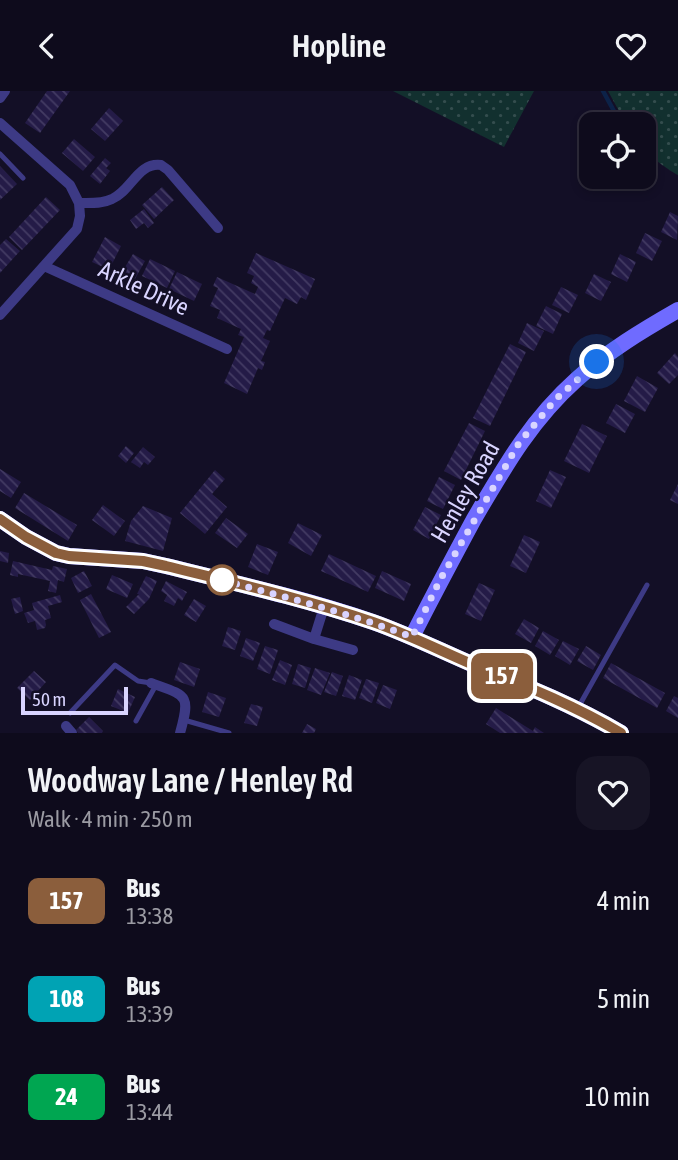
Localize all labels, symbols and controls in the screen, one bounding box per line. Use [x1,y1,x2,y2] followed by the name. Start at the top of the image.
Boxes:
[28,27,66,65] icon: back
[292,27,386,64] text: Hopline
[612,27,650,65] icon: heart
[579,112,656,189] map controls
[579,112,656,189] button: locate
[95,255,193,321] street label: Arkle Drive
[579,344,614,379] your location
[425,437,505,547] street label: Henley Road
[207,565,237,595] unlabelled marker
[462,653,542,699] line badge: 157
[485,662,519,689] text: 157
[21,684,128,716] scale bar
[32,688,66,710] text: 50 m
[576,756,650,830] button: heart
[28,761,353,799] text: Woodway Lane / Henley Rd
[28,806,192,832] text: Walk · 4 min · 250 m
[126,873,160,903] text: Bus
[597,886,650,916] text: 4 min
[50,887,83,914] text: 157
[126,903,173,929] text: 13:38
[126,971,160,1001] text: Bus
[597,984,650,1014] text: 5 min
[50,985,83,1012] text: 108
[126,1001,173,1027] text: 13:39
[126,1069,160,1099] text: Bus
[585,1082,650,1112] text: 10 min
[55,1083,78,1110] text: 24
[126,1099,173,1125] text: 13:44

